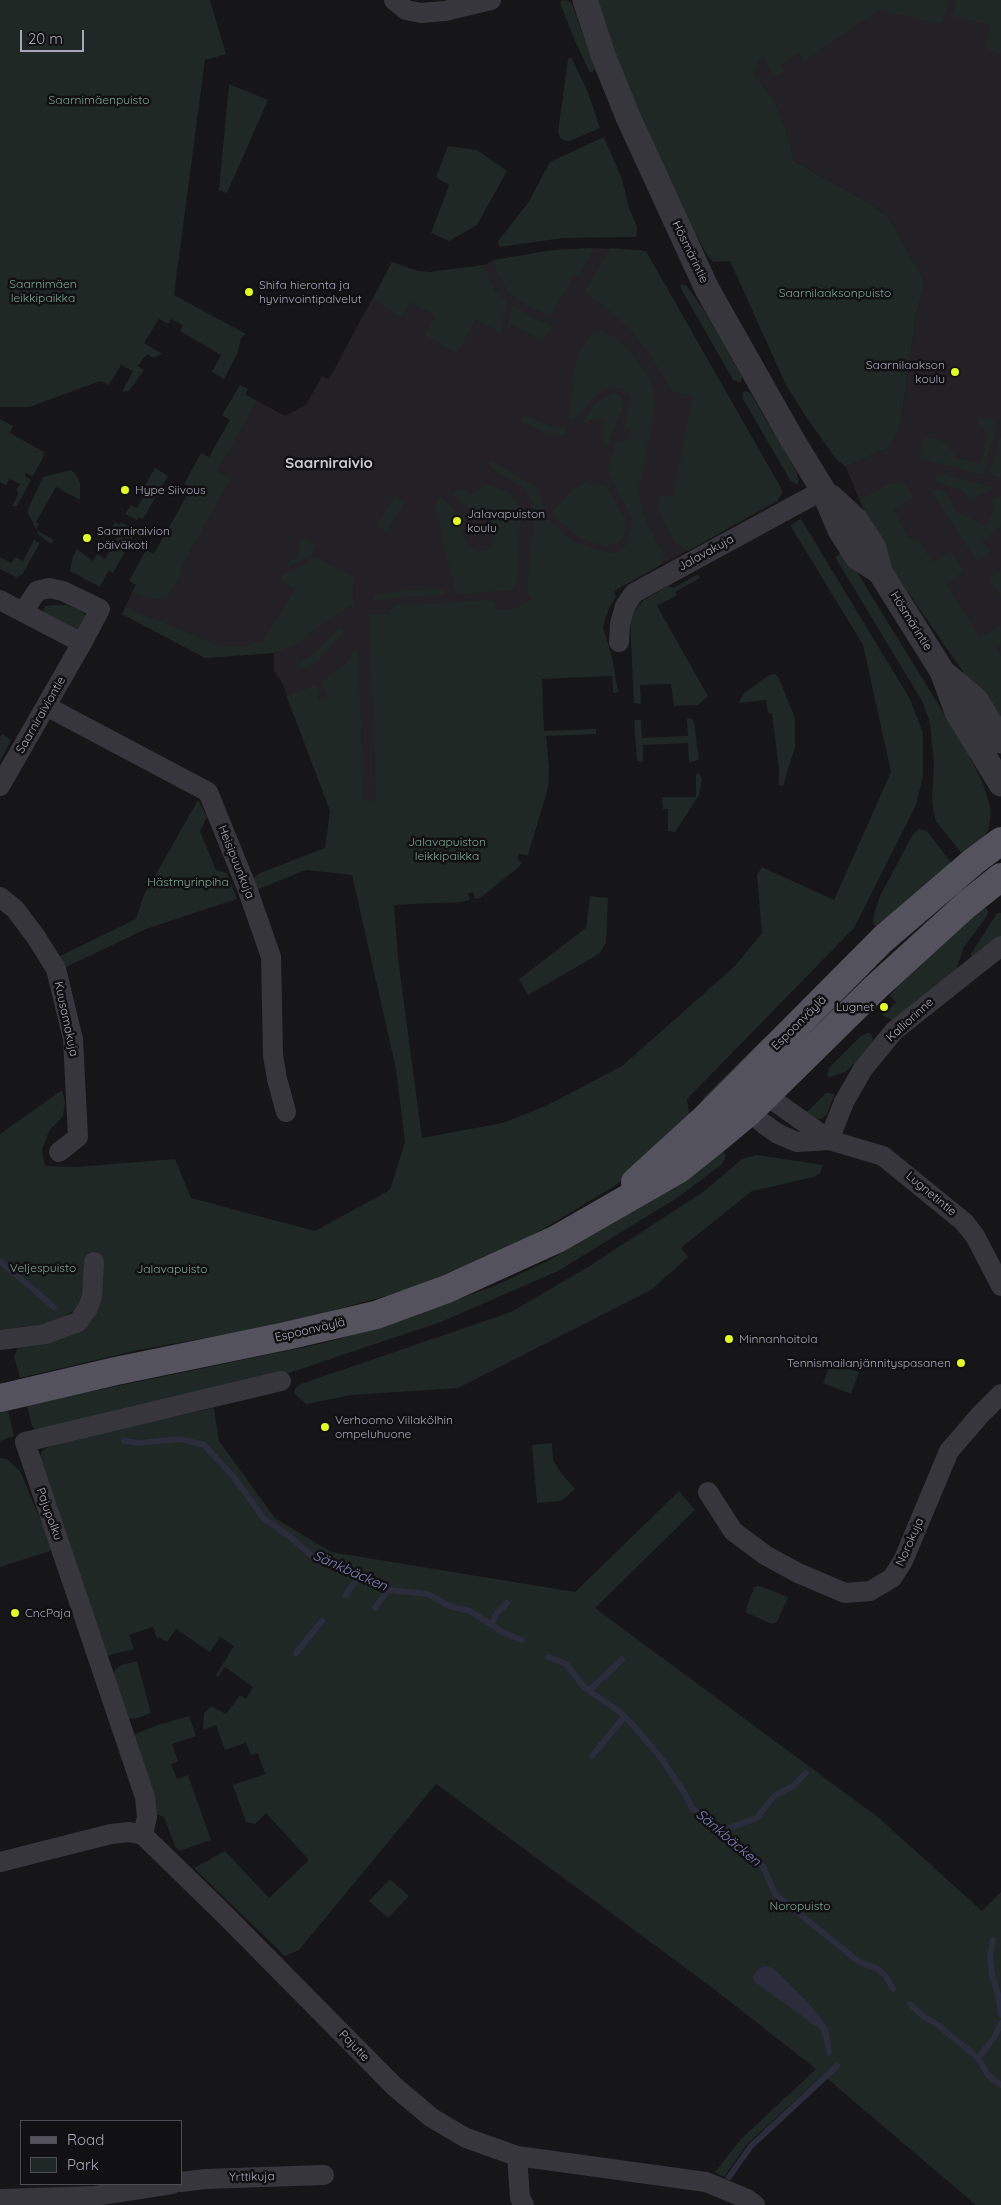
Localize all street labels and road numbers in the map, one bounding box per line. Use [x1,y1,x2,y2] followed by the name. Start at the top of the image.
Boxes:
[669,219,711,285] street label: Hösmärintie
[676,532,736,574] street label: Jalavakuja
[887,589,935,653] street label: Hösmärintie
[13,674,69,756] street label: Saarniraiviontie
[215,823,257,901] street label: Heisipuunkuja
[51,980,81,1058] street label: Kuusamakuja
[769,993,829,1053] street label: Espoonväylä
[883,995,937,1045] street label: Kalliorinne
[903,1169,959,1219] street label: Lugnetintie
[274,1315,346,1345] street label: Espoonväylä
[33,1486,65,1542] street label: Pajupolku
[893,1516,927,1568] street label: Norokuja
[336,2027,372,2065] street label: Pajutie
[229,2169,275,2185] street label: Yrttikuja

